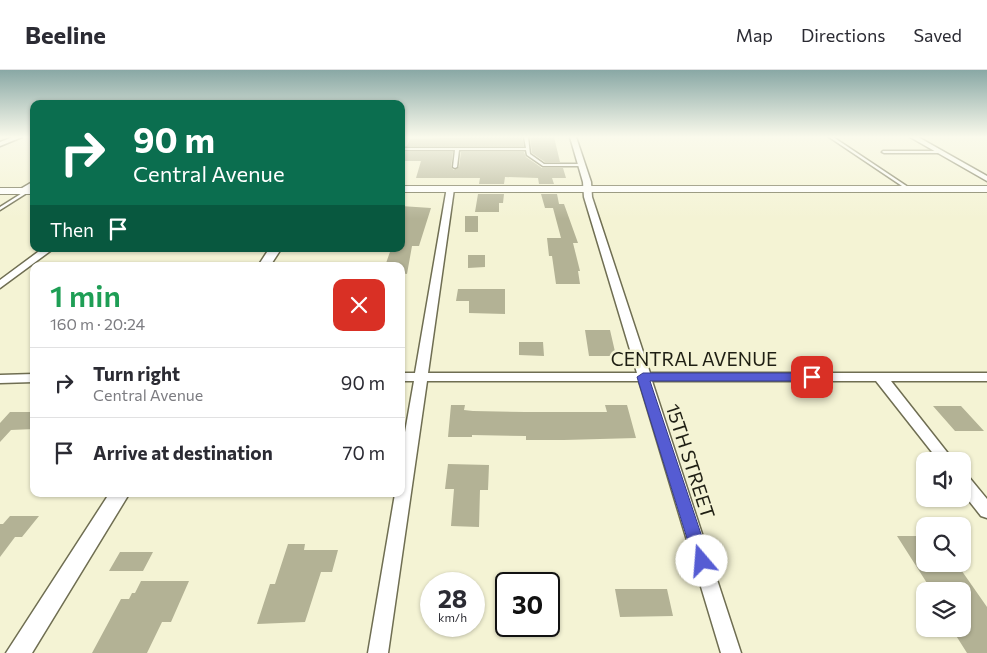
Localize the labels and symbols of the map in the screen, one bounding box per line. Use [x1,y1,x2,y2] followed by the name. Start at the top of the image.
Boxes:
[611,347,777,370] street label: CENTRAL AVENUE
[791,356,833,398] pin
[662,401,720,521] street label: 15TH STREET
[675,534,727,586] position arrow
[495,572,560,637] speed limit sign: 30

